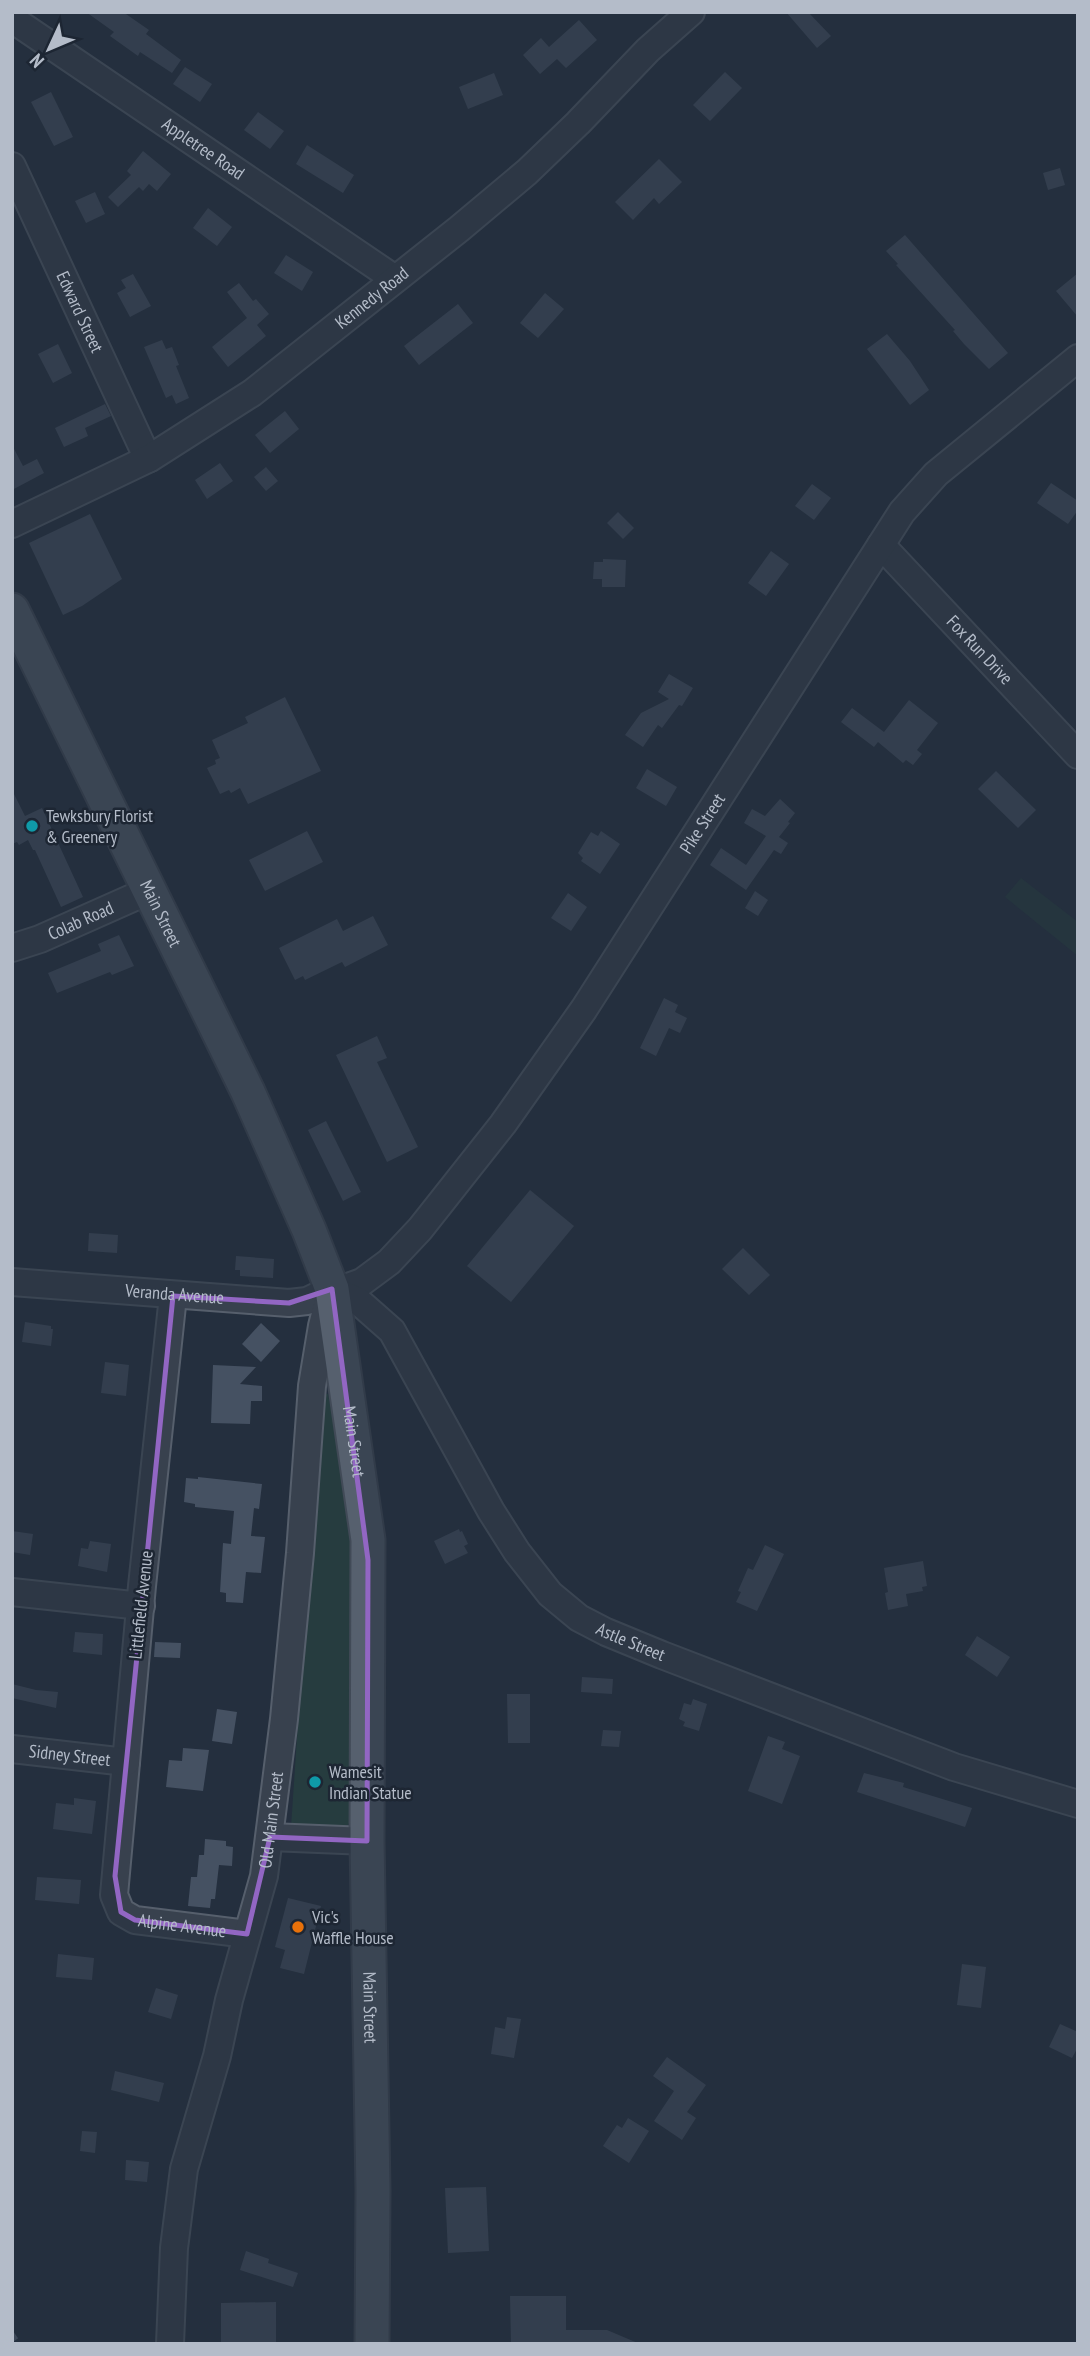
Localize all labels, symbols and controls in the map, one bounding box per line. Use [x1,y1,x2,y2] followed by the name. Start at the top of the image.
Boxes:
[14,14,84,84] north arrow
[25,49,49,73] text: N
[158,112,249,185] street label: Appletree Road
[330,261,413,334] street label: Kennedy Road
[51,267,109,356] street label: Edward Street
[942,610,1018,689] street label: Fox Run Drive
[674,789,730,858] street label: Pike Street
[46,804,153,848] place label: Tewksbury Florist & Greenery
[24,818,40,834] marker: Tewksbury Florist & Greenery
[135,876,187,951] street label: Main Street
[44,896,117,945] street label: Colab Road
[123,1279,225,1309] street label: Veranda Avenue
[338,1404,371,1479] street label: Main Street
[123,1550,158,1660] street label: Littlefield Avenue
[592,1617,669,1666] street label: Astle Street
[28,1739,112,1771] street label: Sidney Street
[329,1760,412,1804] place label: Wamesit Indian Statue
[253,1770,288,1870] street label: Old Main Street
[307,1774,323,1790] marker: Wamesit Indian Statue
[311,1905,394,1949] place label: Vic's Waffle House
[137,1908,228,1942] street label: Alpine Avenue
[290,1919,306,1935] marker: Vic's Waffle House
[358,1972,382,2044] street label: Main Street

